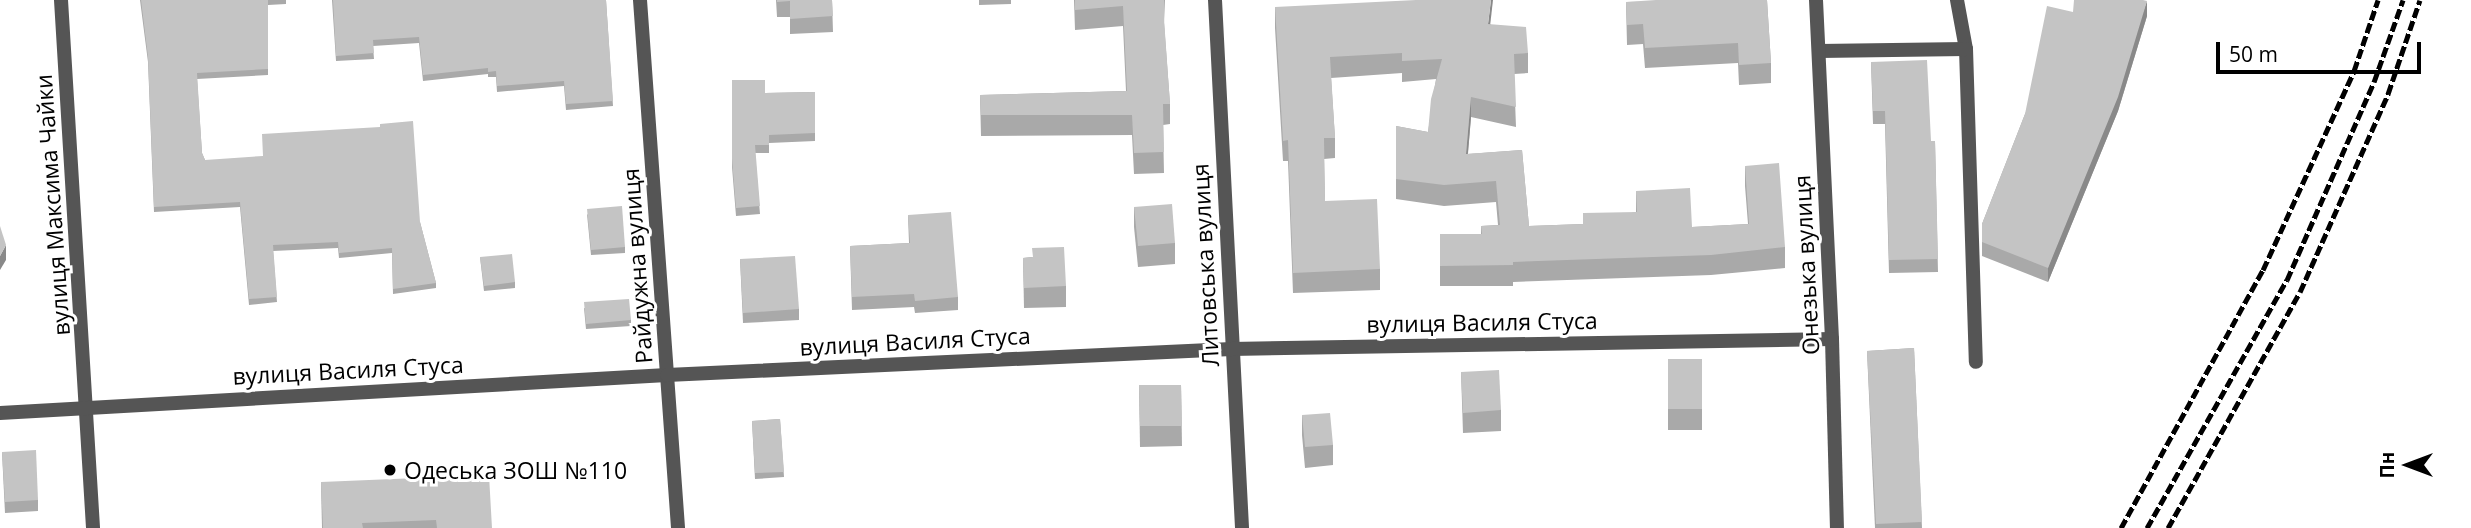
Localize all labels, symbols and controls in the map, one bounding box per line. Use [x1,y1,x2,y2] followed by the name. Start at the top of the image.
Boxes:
[2219,28,2424,72] scale bar
[2229,40,2278,68] text: 50 m
[29,73,75,337] street label: вулиця Максима Чайки
[1186,163,1224,367] street label: Литовська вулиця
[616,167,658,365] street label: Райдужна вулиця
[1788,174,1824,356] street label: Онезька вулиця
[1366,306,1598,338] street label: вулиця Василя Стуса
[799,321,1031,361] street label: вулиця Василя Стуса
[232,350,464,390] street label: вулиця Василя Стуса
[2373,430,2443,500] north arrow
[2374,452,2400,478] text: Пн
[404,456,627,484] place label: Одеська ЗОШ №110
[382,462,398,478] marker: Одеська ЗОШ №110

